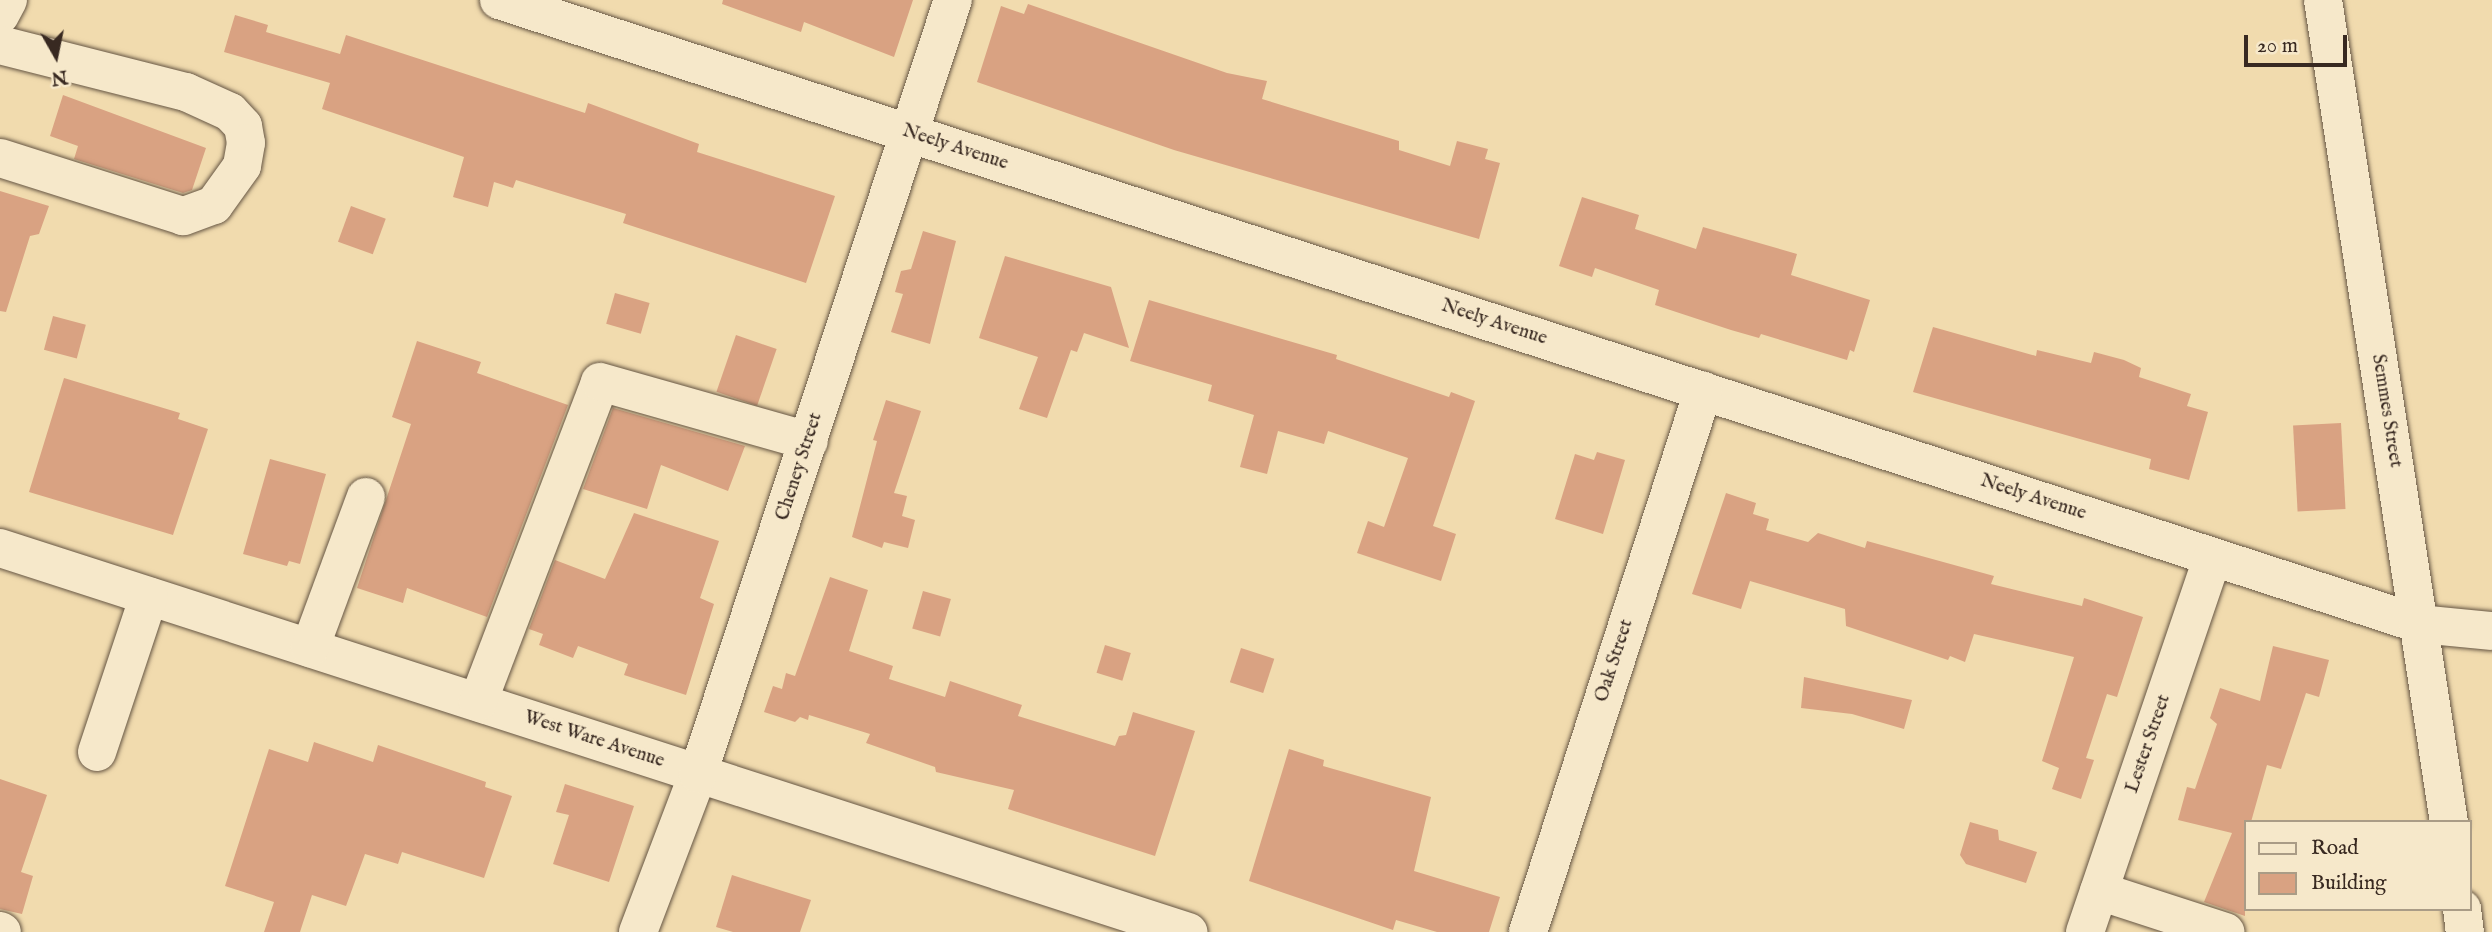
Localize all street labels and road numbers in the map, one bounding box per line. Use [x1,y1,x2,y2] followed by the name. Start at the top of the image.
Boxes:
[899,120,1011,176] street label: Neely Avenue
[1438,295,1550,351] street label: Neely Avenue
[2366,353,2406,469] street label: Semmes Street
[772,410,828,524] street label: Cheney Street
[1977,470,2089,526] street label: Neely Avenue
[1591,617,1639,705] street label: Oak Street
[2122,692,2176,796] street label: Lester Street
[521,707,667,773] street label: West Ware Avenue

